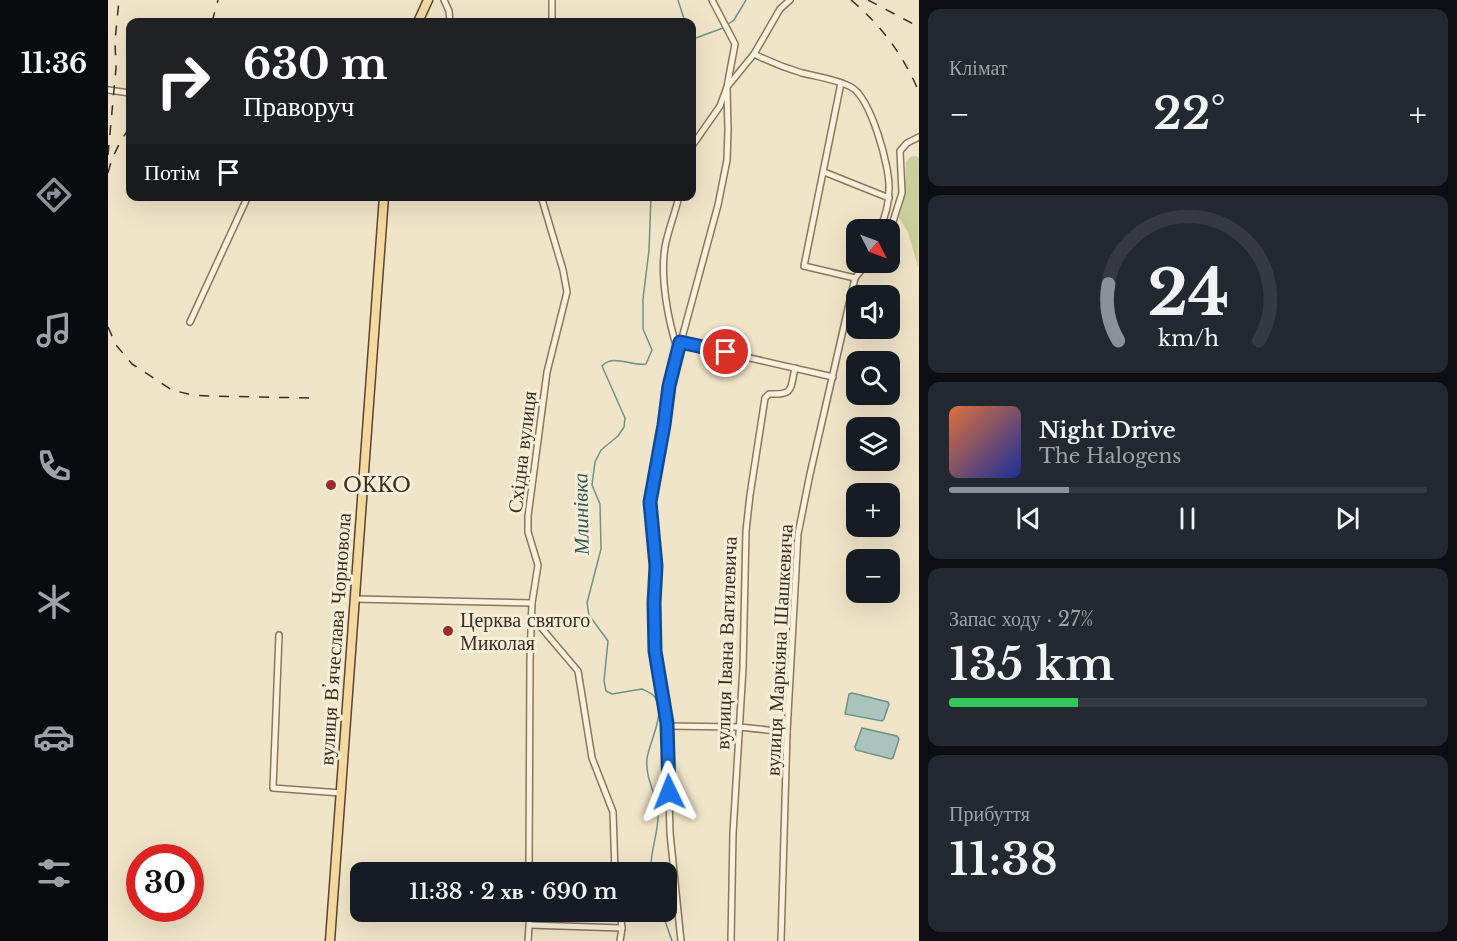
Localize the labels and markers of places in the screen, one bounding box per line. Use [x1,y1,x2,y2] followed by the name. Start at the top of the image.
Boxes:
[700,326,751,377] pin
[343,473,411,497] place label: OKKO
[324,478,338,492] marker: OKKO
[460,608,590,655] place label: Церква святого Миколая
[441,624,455,638] marker: Церква святого Миколая

